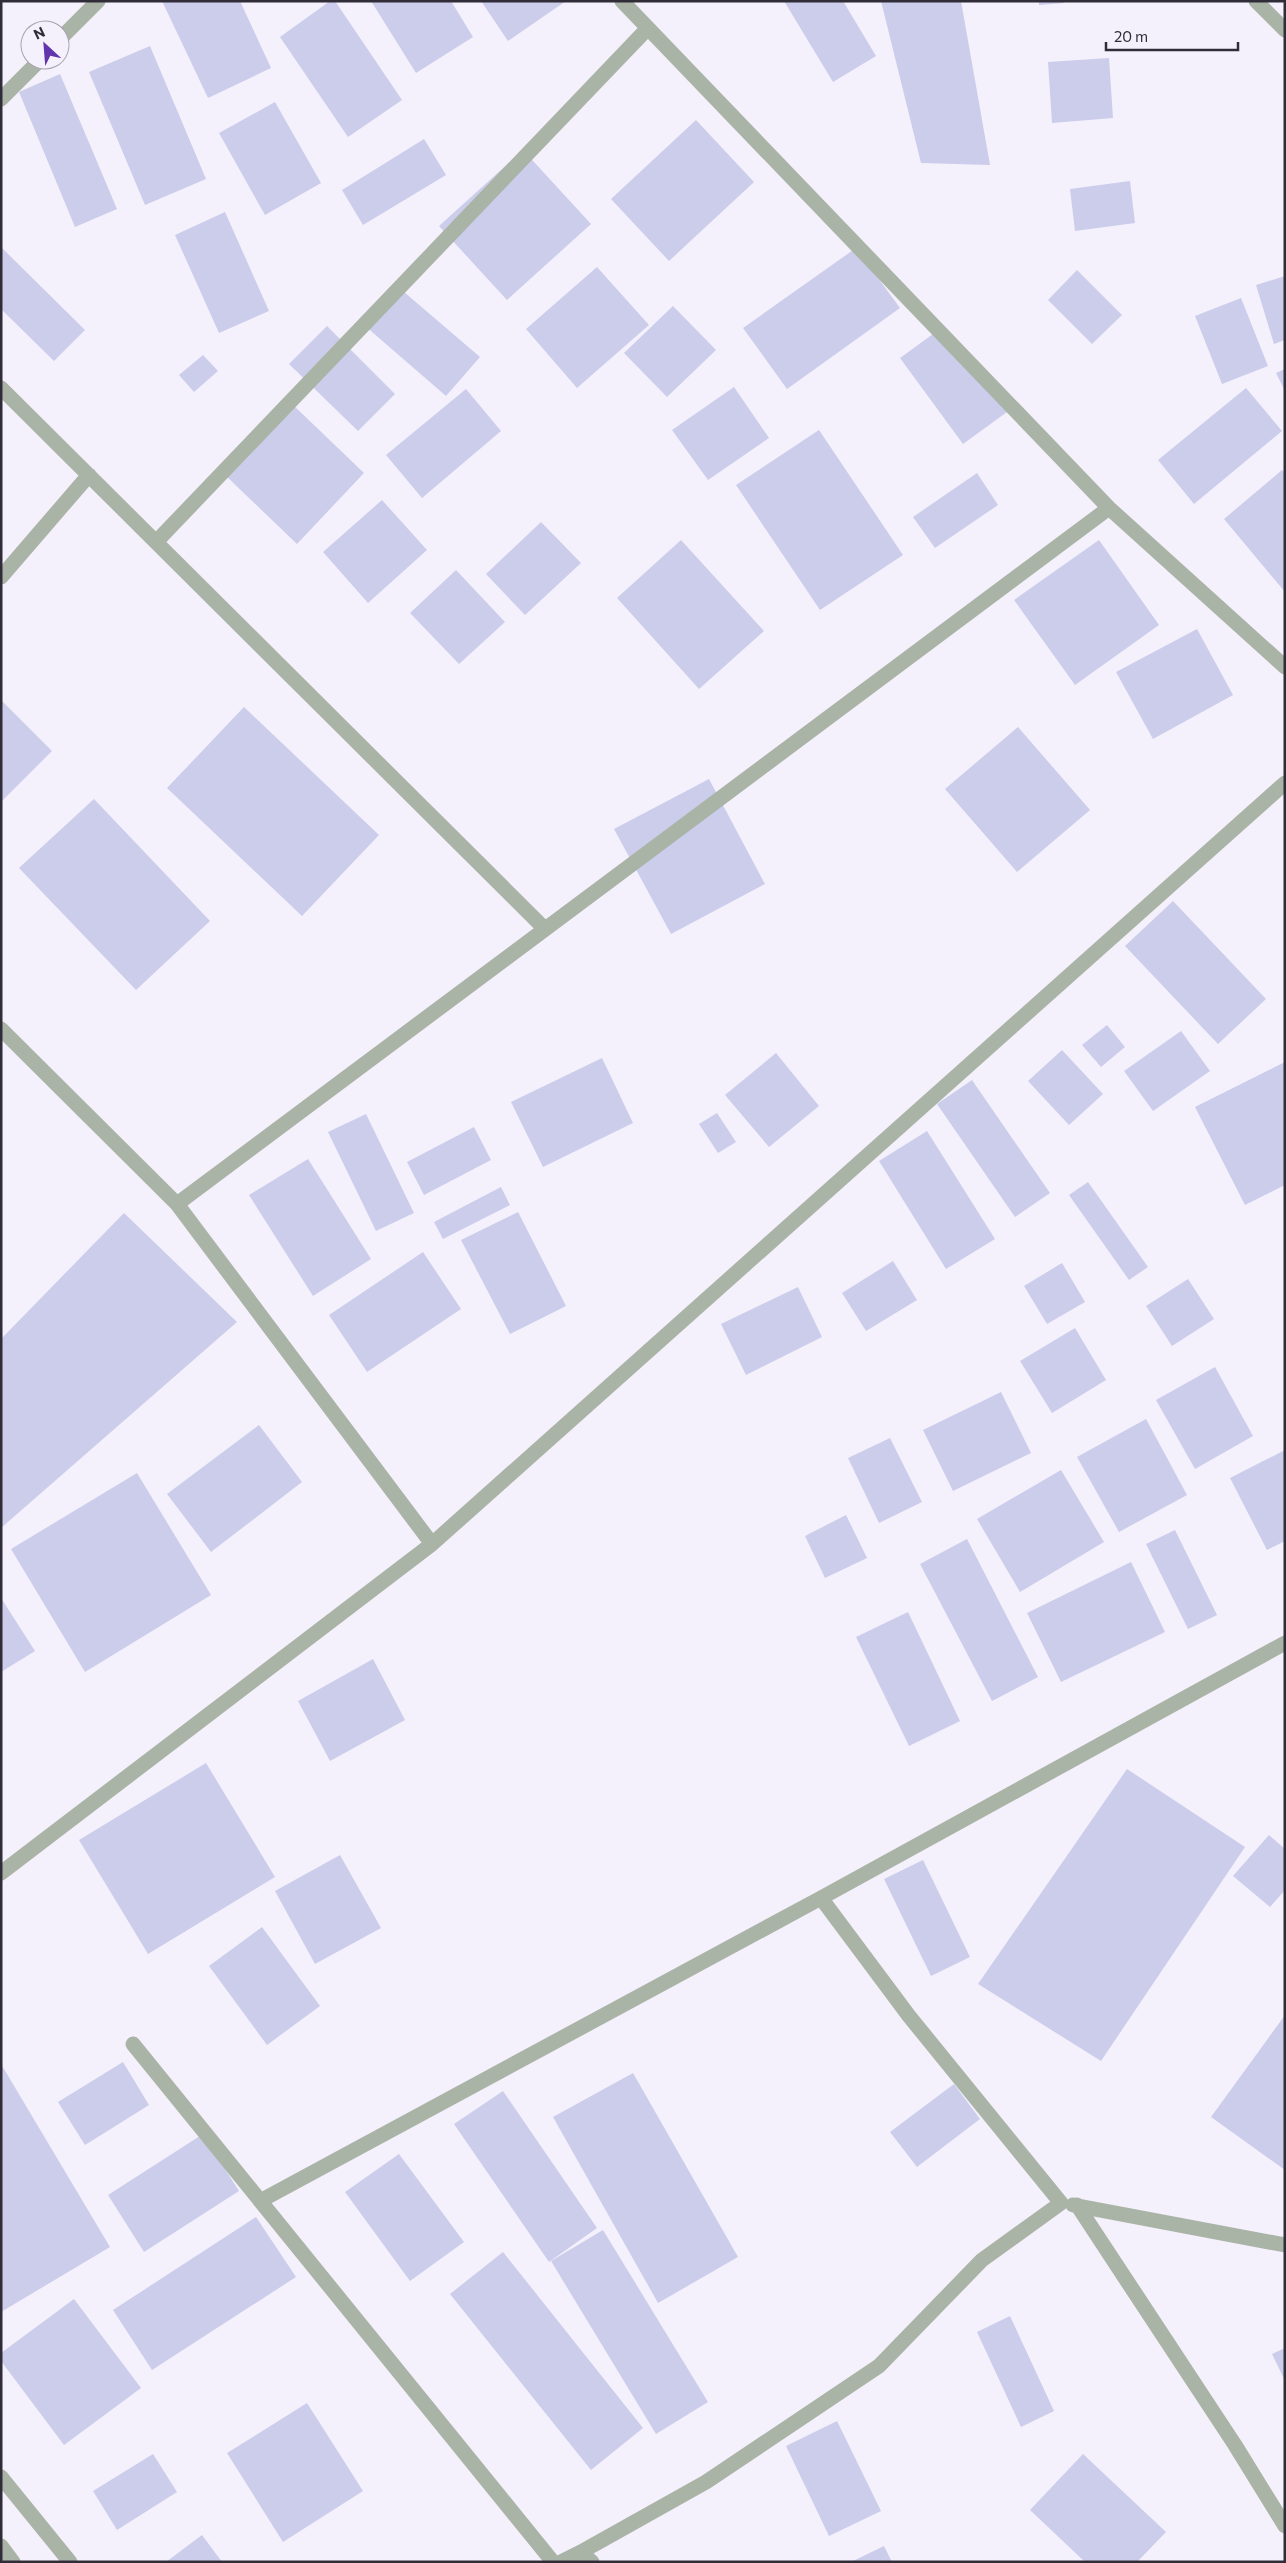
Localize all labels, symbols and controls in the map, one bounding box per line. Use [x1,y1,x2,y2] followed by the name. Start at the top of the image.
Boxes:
[20,20,70,70] north arrow
[1106,20,1238,52] scale bar
[31,23,48,43] text: N
[1114,27,1148,45] text: 20 m

